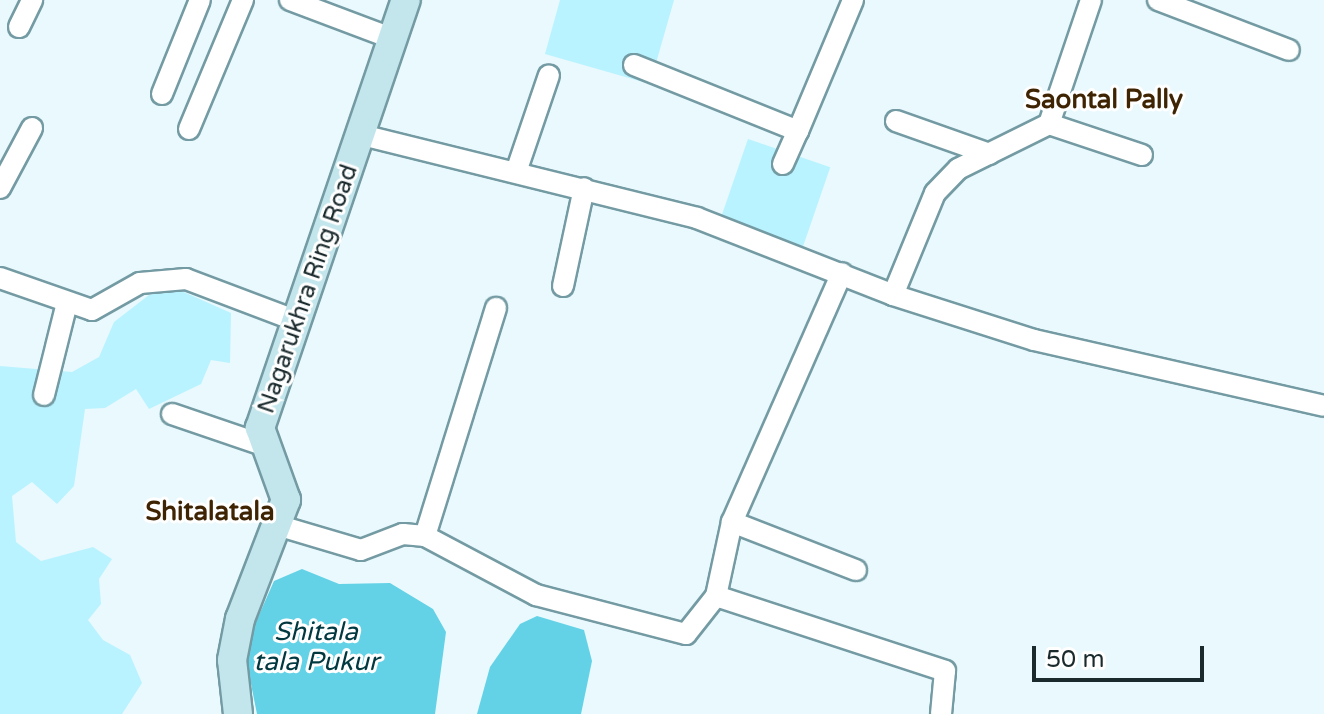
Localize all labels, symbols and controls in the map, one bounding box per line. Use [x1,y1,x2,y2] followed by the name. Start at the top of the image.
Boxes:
[1025,84,1183,116] district label: Saontal Pally
[252,161,364,417] street label: Nagarukhra Ring Road
[145,496,275,528] district label: Shitalatala
[253,616,379,678] water label: Shitala tala Pukur
[1036,630,1208,680] scale bar
[1046,645,1104,674] text: 50 m

